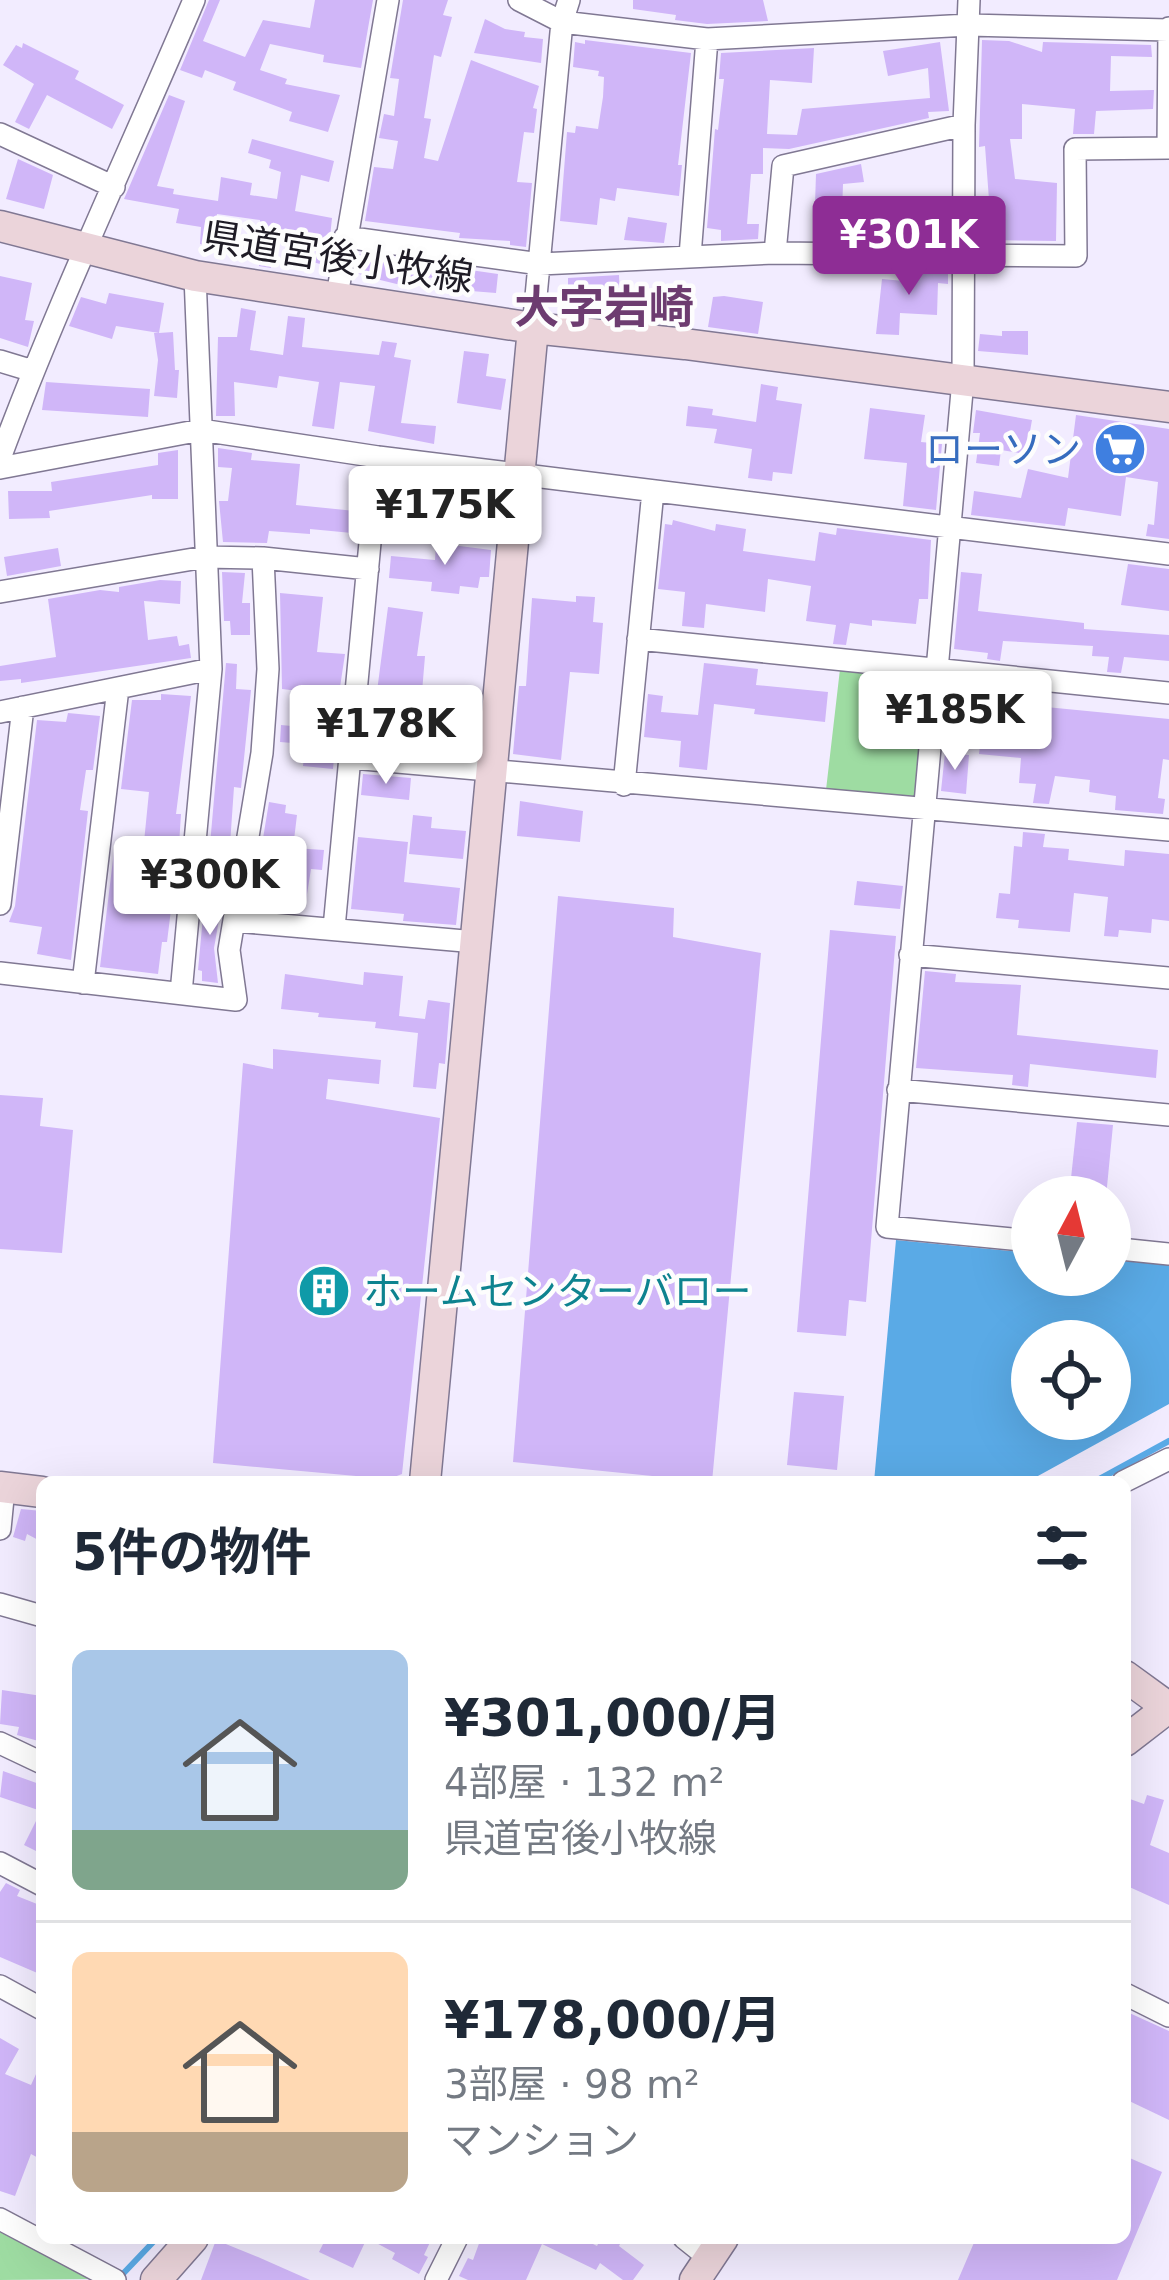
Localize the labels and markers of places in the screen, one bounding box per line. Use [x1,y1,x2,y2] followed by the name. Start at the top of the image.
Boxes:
[825,196,993,298] pin: ¥301K
[1092,421,1148,477] supermarket icon: ローソン
[925,427,1081,472] place label: ローソン
[361,466,529,568] pin: ¥175K
[871,671,1039,773] pin: ¥185K
[302,685,470,787] pin: ¥178K
[126,836,294,938] pin: ¥300K
[296,1263,352,1319] building icon: ホームセンターバロー
[363,1269,751,1314] place label: ホームセンターバロー

